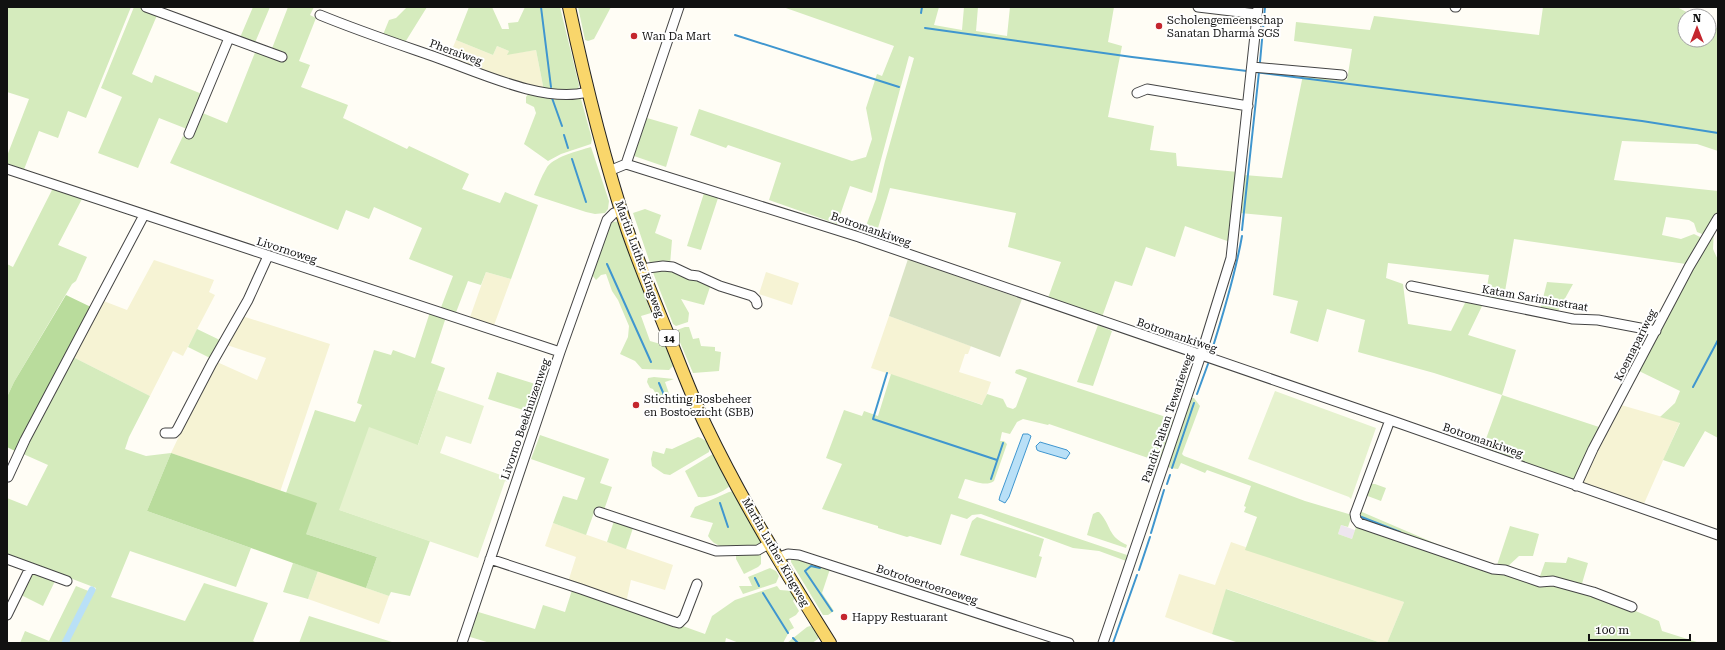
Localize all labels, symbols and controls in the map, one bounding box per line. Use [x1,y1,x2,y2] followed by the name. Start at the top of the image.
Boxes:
[1677,8,1717,48] north arrow
[1693,12,1702,25] text: N
[1167,14,1283,40] place label: Scholengemeenschap Sanatan Dharma SGS
[1154,21,1164,31] marker: Scholengemeenschap Sanatan Dharma SGS
[642,30,711,43] place label: Wan Da Mart
[629,31,639,41] marker: Wan Da Mart
[428,37,485,68] street label: Pheraiweg
[612,199,667,320] street label: Martin Luther Kingweg
[829,210,913,250] street label: Botromankiweg
[255,235,319,267] street label: Livornoweg
[1481,283,1589,314] street label: Katam Sariminstraat
[1612,307,1659,383] street label: Koemapariweg
[1135,316,1219,356] street label: Botromankiweg
[659,330,679,346] road number: 14
[1139,351,1196,485] street label: Pandit Paltan Tewarieweg
[499,356,553,481] street label: Livorno Beekhuizenweg
[644,393,754,419] place label: Stichting Bosbeheer en Bostoezicht (SBB)
[631,400,641,410] marker: Stichting Bosbeheer en Bostoezicht (SBB)
[1441,421,1525,461] street label: Botromankiweg
[739,496,812,609] street label: Martin Luther Kingweg
[874,562,980,607] street label: Botrotoertoeroeweg
[852,611,948,624] place label: Happy Restuarant
[839,612,849,622] marker: Happy Restuarant
[1589,616,1690,642] scale bar
[1595,623,1629,637] text: 100 m

